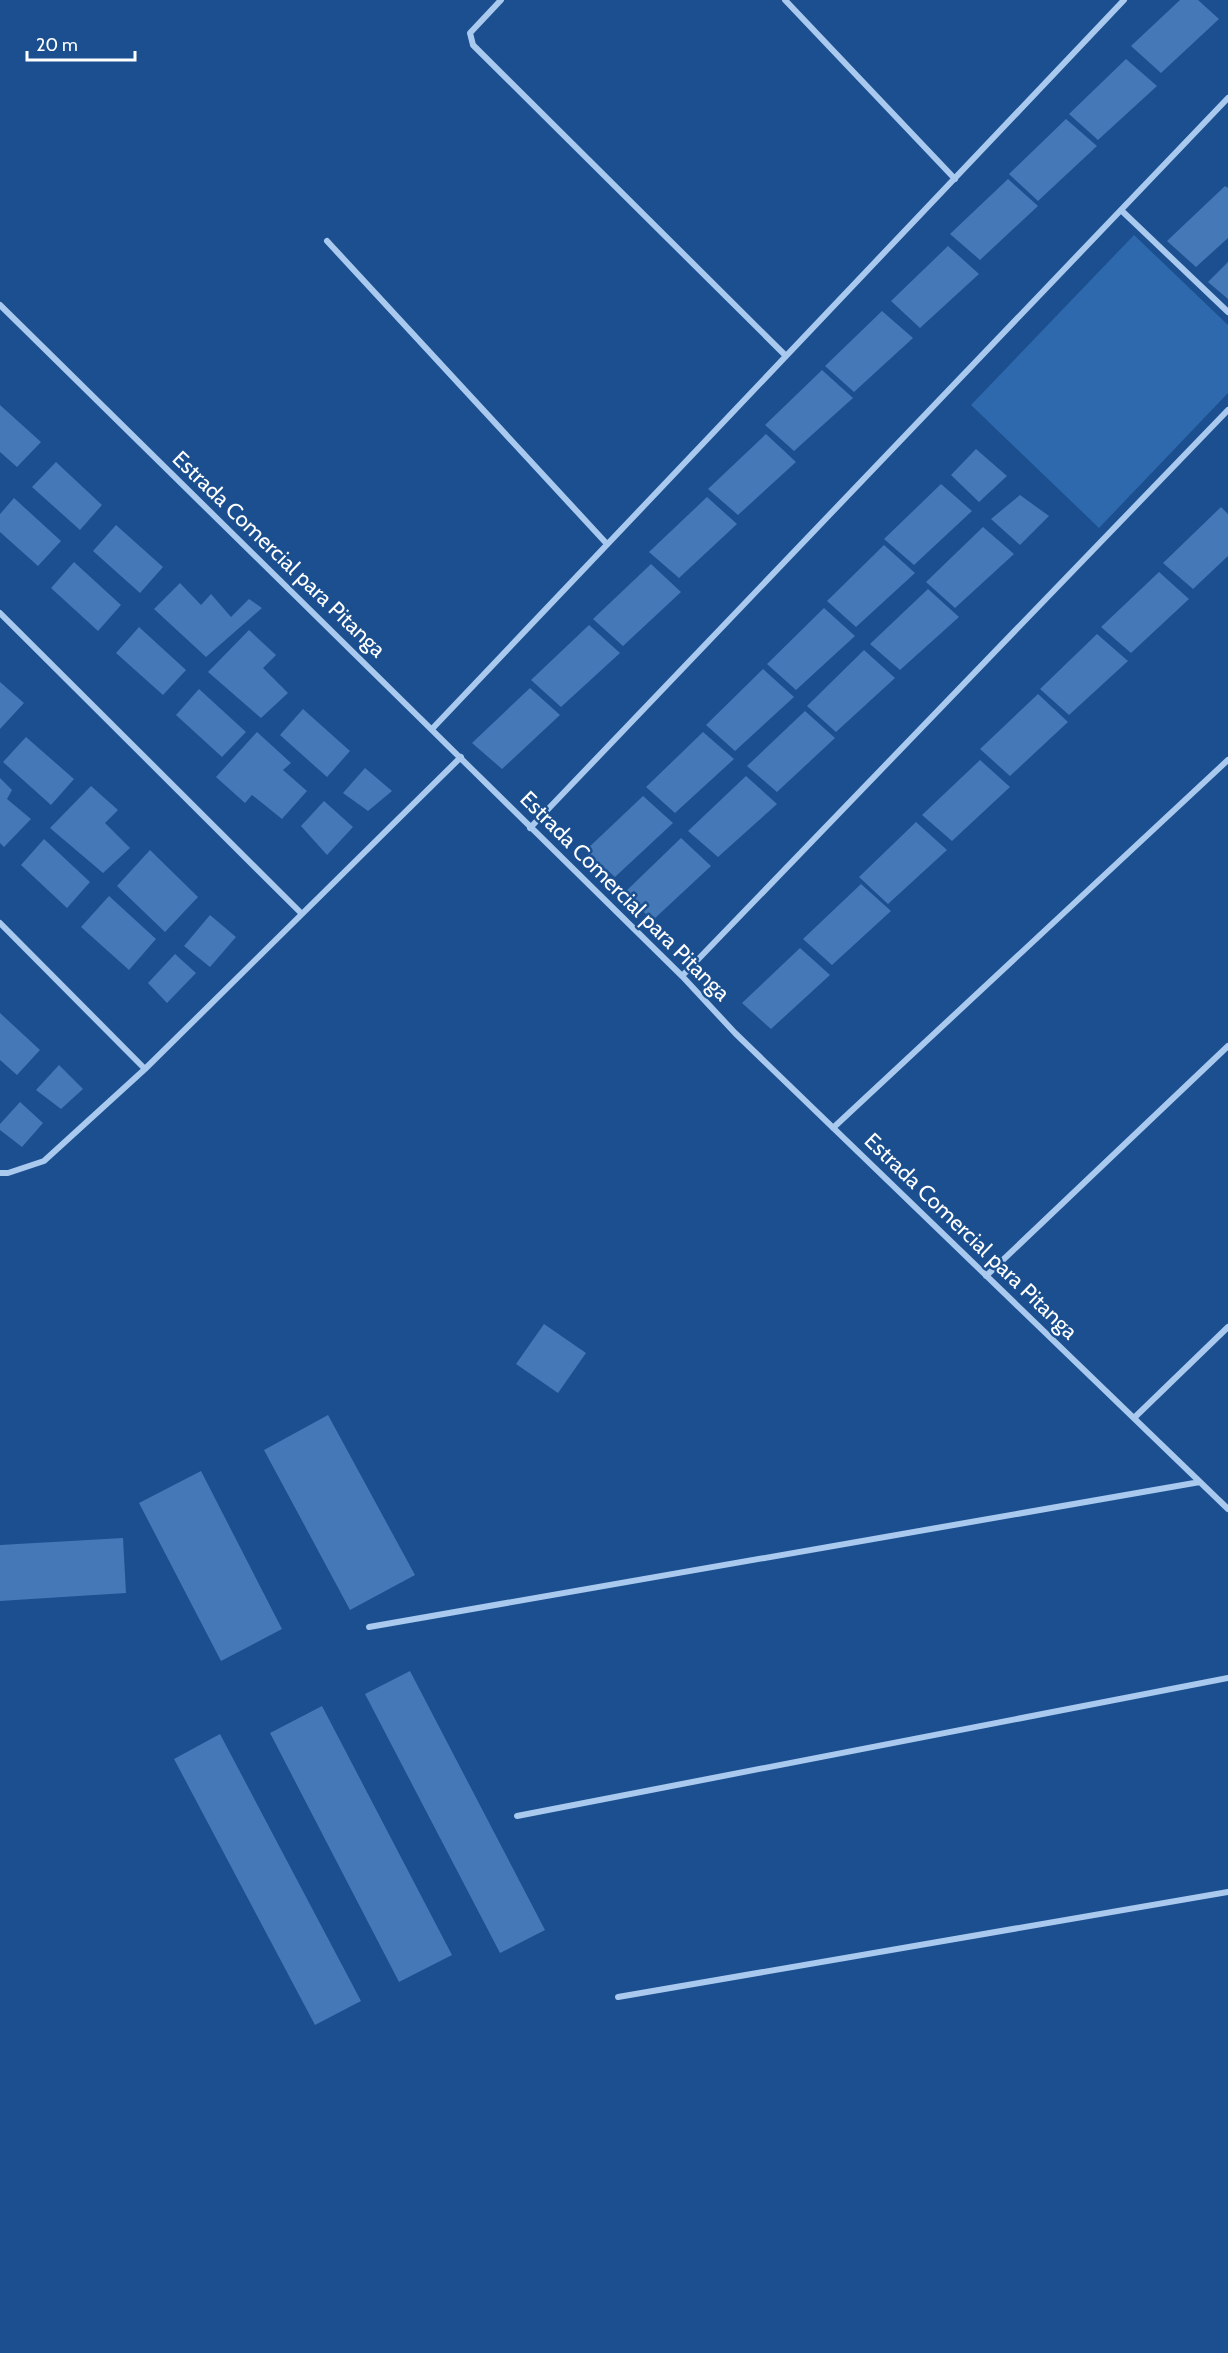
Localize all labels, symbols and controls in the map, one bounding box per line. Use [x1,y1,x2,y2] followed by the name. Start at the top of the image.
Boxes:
[27,24,135,62] scale bar
[36,34,78,56] text: 20 m
[167,445,391,663] street label: Estrada Comercial para Pitanga
[514,785,736,1007] street label: Estrada Comercial para Pitanga
[859,1127,1083,1345] street label: Estrada Comercial para Pitanga

